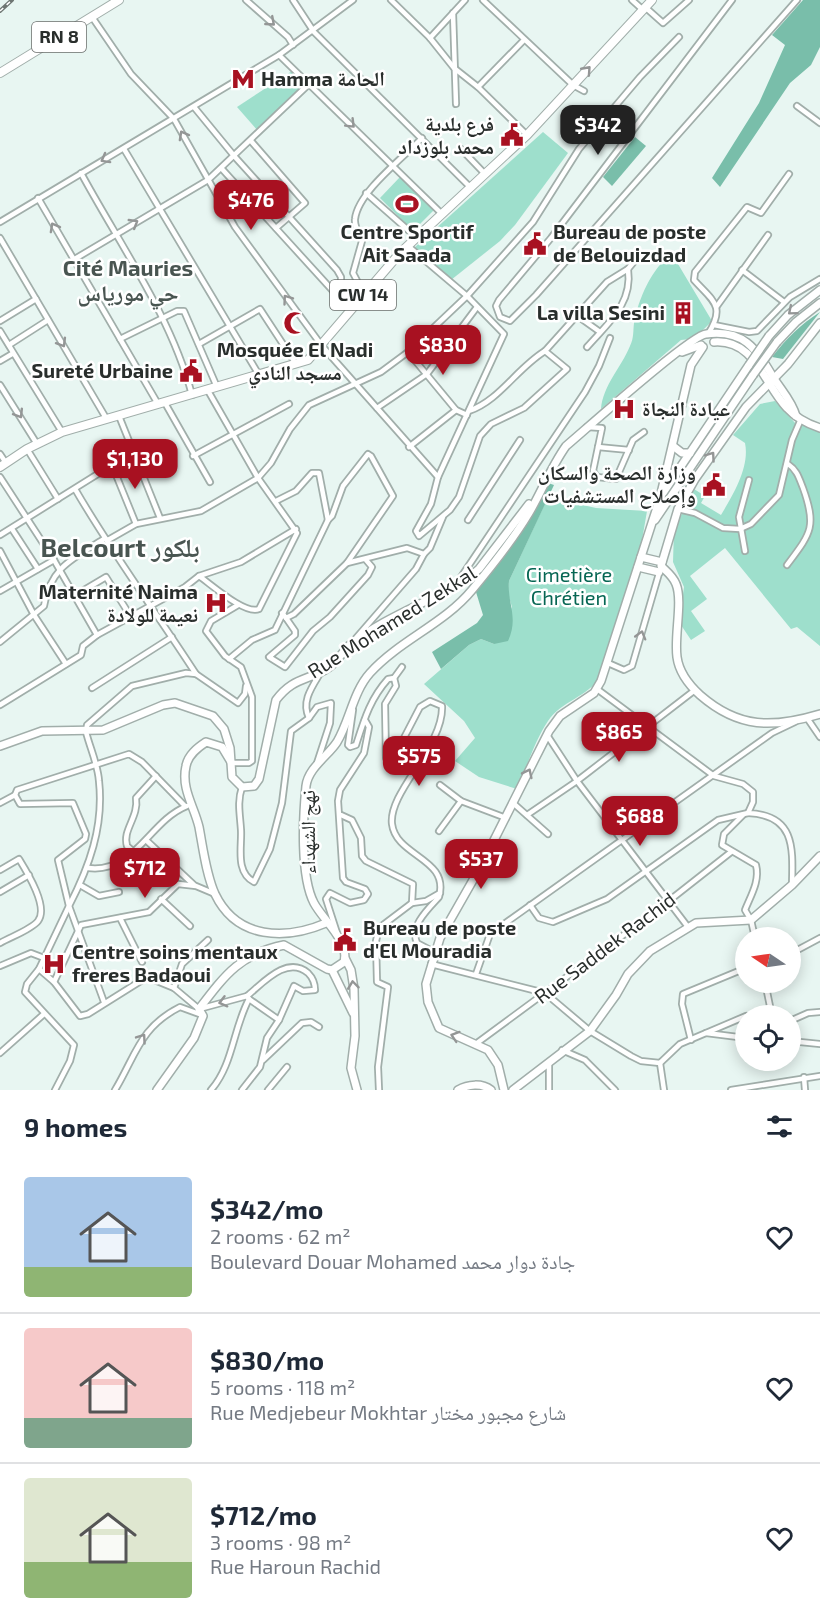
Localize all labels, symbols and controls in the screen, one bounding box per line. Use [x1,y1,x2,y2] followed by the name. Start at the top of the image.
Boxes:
[264,15,275,26] one-way arrow
[32,22,86,52] road number: RN 8
[230,66,256,92] metro station icon: Hamma الحامة
[261,66,385,90] place label: Hamma الحامة
[579,66,590,77] one-way arrow
[562,105,634,156] pin: $342
[398,111,494,159] place label: فرع بلدية محمد بلوزداد
[574,112,622,136] text: $342
[345,117,355,128] one-way arrow
[499,122,525,148] public building icon: فرع بلدية محمد بلوزداد
[179,131,190,141] one-way arrow
[101,152,112,163] one-way arrow
[215,180,287,231] pin: $476
[228,187,274,211] text: $476
[394,191,420,217] sports icon: Centre Sportif Ait Saada
[128,219,138,231] one-way arrow
[340,219,474,266] place label: Centre Sportif Ait Saada
[553,219,706,266] place label: Bureau de poste de Belouizdad
[50,223,62,233] one-way arrow
[522,231,548,257] public building icon: Bureau de poste de Belouizdad
[63,254,193,310] district label: Cité Mauries حي مورياس
[330,280,396,310] road number: CW 14
[284,295,295,306] one-way arrow
[537,300,665,324] place label: La villa Sesini
[670,300,696,326] building icon: La villa Sesini
[788,304,799,315] one-way arrow
[282,310,308,336] mosque icon: Mosquée El Nadi مسجد النادي
[407,325,479,376] pin: $830
[419,332,467,356] text: $830
[54,337,66,347] one-way arrow
[217,337,373,389] place label: Mosquée El Nadi مسجد النادي
[32,358,173,382] place label: Sureté Urbaine
[178,358,204,384] public building icon: Sureté Urbaine
[611,396,637,422] hospital icon: عيادة النجاة
[642,396,730,421] place label: عيادة النجاة
[11,408,23,418] one-way arrow
[86,439,184,490] pin: $1,130
[107,446,163,470] text: $1,130
[704,452,715,463] one-way arrow
[538,460,696,509] place label: وزارة الصحة والسكان وإصلاح المستشفيات
[701,472,727,498] public building icon: وزارة الصحة والسكان وإصلاح المستشفيات
[40,531,200,563] district label: Belcourt بلكور
[303,560,480,683] street label: Rue Mohamed Zekkal
[526,562,612,609] park label: Cimetière Chrétien
[39,579,198,627] place label: Maternité Naima نعيمة للولادة
[203,590,229,616] hospital icon: Maternité Naima نعيمة للولادة
[634,630,646,641] one-way arrow
[583,712,655,763] pin: $865
[596,719,642,743] text: $865
[383,736,455,787] pin: $575
[397,743,441,767] text: $575
[521,769,533,780] one-way arrow
[295,790,321,874] street label: نهج الشهداء
[604,796,676,847] pin: $688
[616,803,664,827] text: $688
[445,839,517,890] pin: $537
[459,846,503,870] text: $537
[109,848,181,899] pin: $712
[124,855,166,879] text: $712
[529,886,680,1008] street label: Rue Saddek Rachid
[363,915,516,962] place label: Bureau de poste d'El Mouradia
[332,927,358,953] public building icon: Bureau de poste d'El Mouradia
[735,927,801,993] north arrow
[735,927,801,1071] map controls
[72,939,279,986] place label: Centre soins mentaux freres Badaoui
[41,951,67,977] hospital icon: Centre soins mentaux freres Badaoui
[348,980,360,990] one-way arrow
[218,995,229,1007] one-way arrow
[735,1005,801,1071] button: locate
[450,1031,461,1043] one-way arrow
[135,1034,146,1045] one-way arrow
[763,1110,796,1143] icon: filters
[24,1111,127,1142] text: 9 homes
[210,1193,323,1224] text: $342/mo
[72,1201,144,1273] icon: home
[763,1221,796,1254] icon: heart
[210,1224,350,1248] text: 2 rooms · 62 m²
[210,1249,575,1273] text: Boulevard Douar Mohamed جادة دوار محمد
[210,1344,324,1375] text: $830/mo
[72,1352,144,1424] icon: home
[763,1372,796,1405] icon: heart
[210,1375,355,1399] text: 5 rooms · 118 m²
[210,1400,566,1424] text: Rue Medjebeur Mokhtar شارع مجبور مختار
[210,1499,317,1530] text: $712/mo
[72,1502,144,1574] icon: home
[763,1522,796,1555] icon: heart
[210,1530,351,1554] text: 3 rooms · 98 m²
[210,1554,381,1578] text: Rue Haroun Rachid

